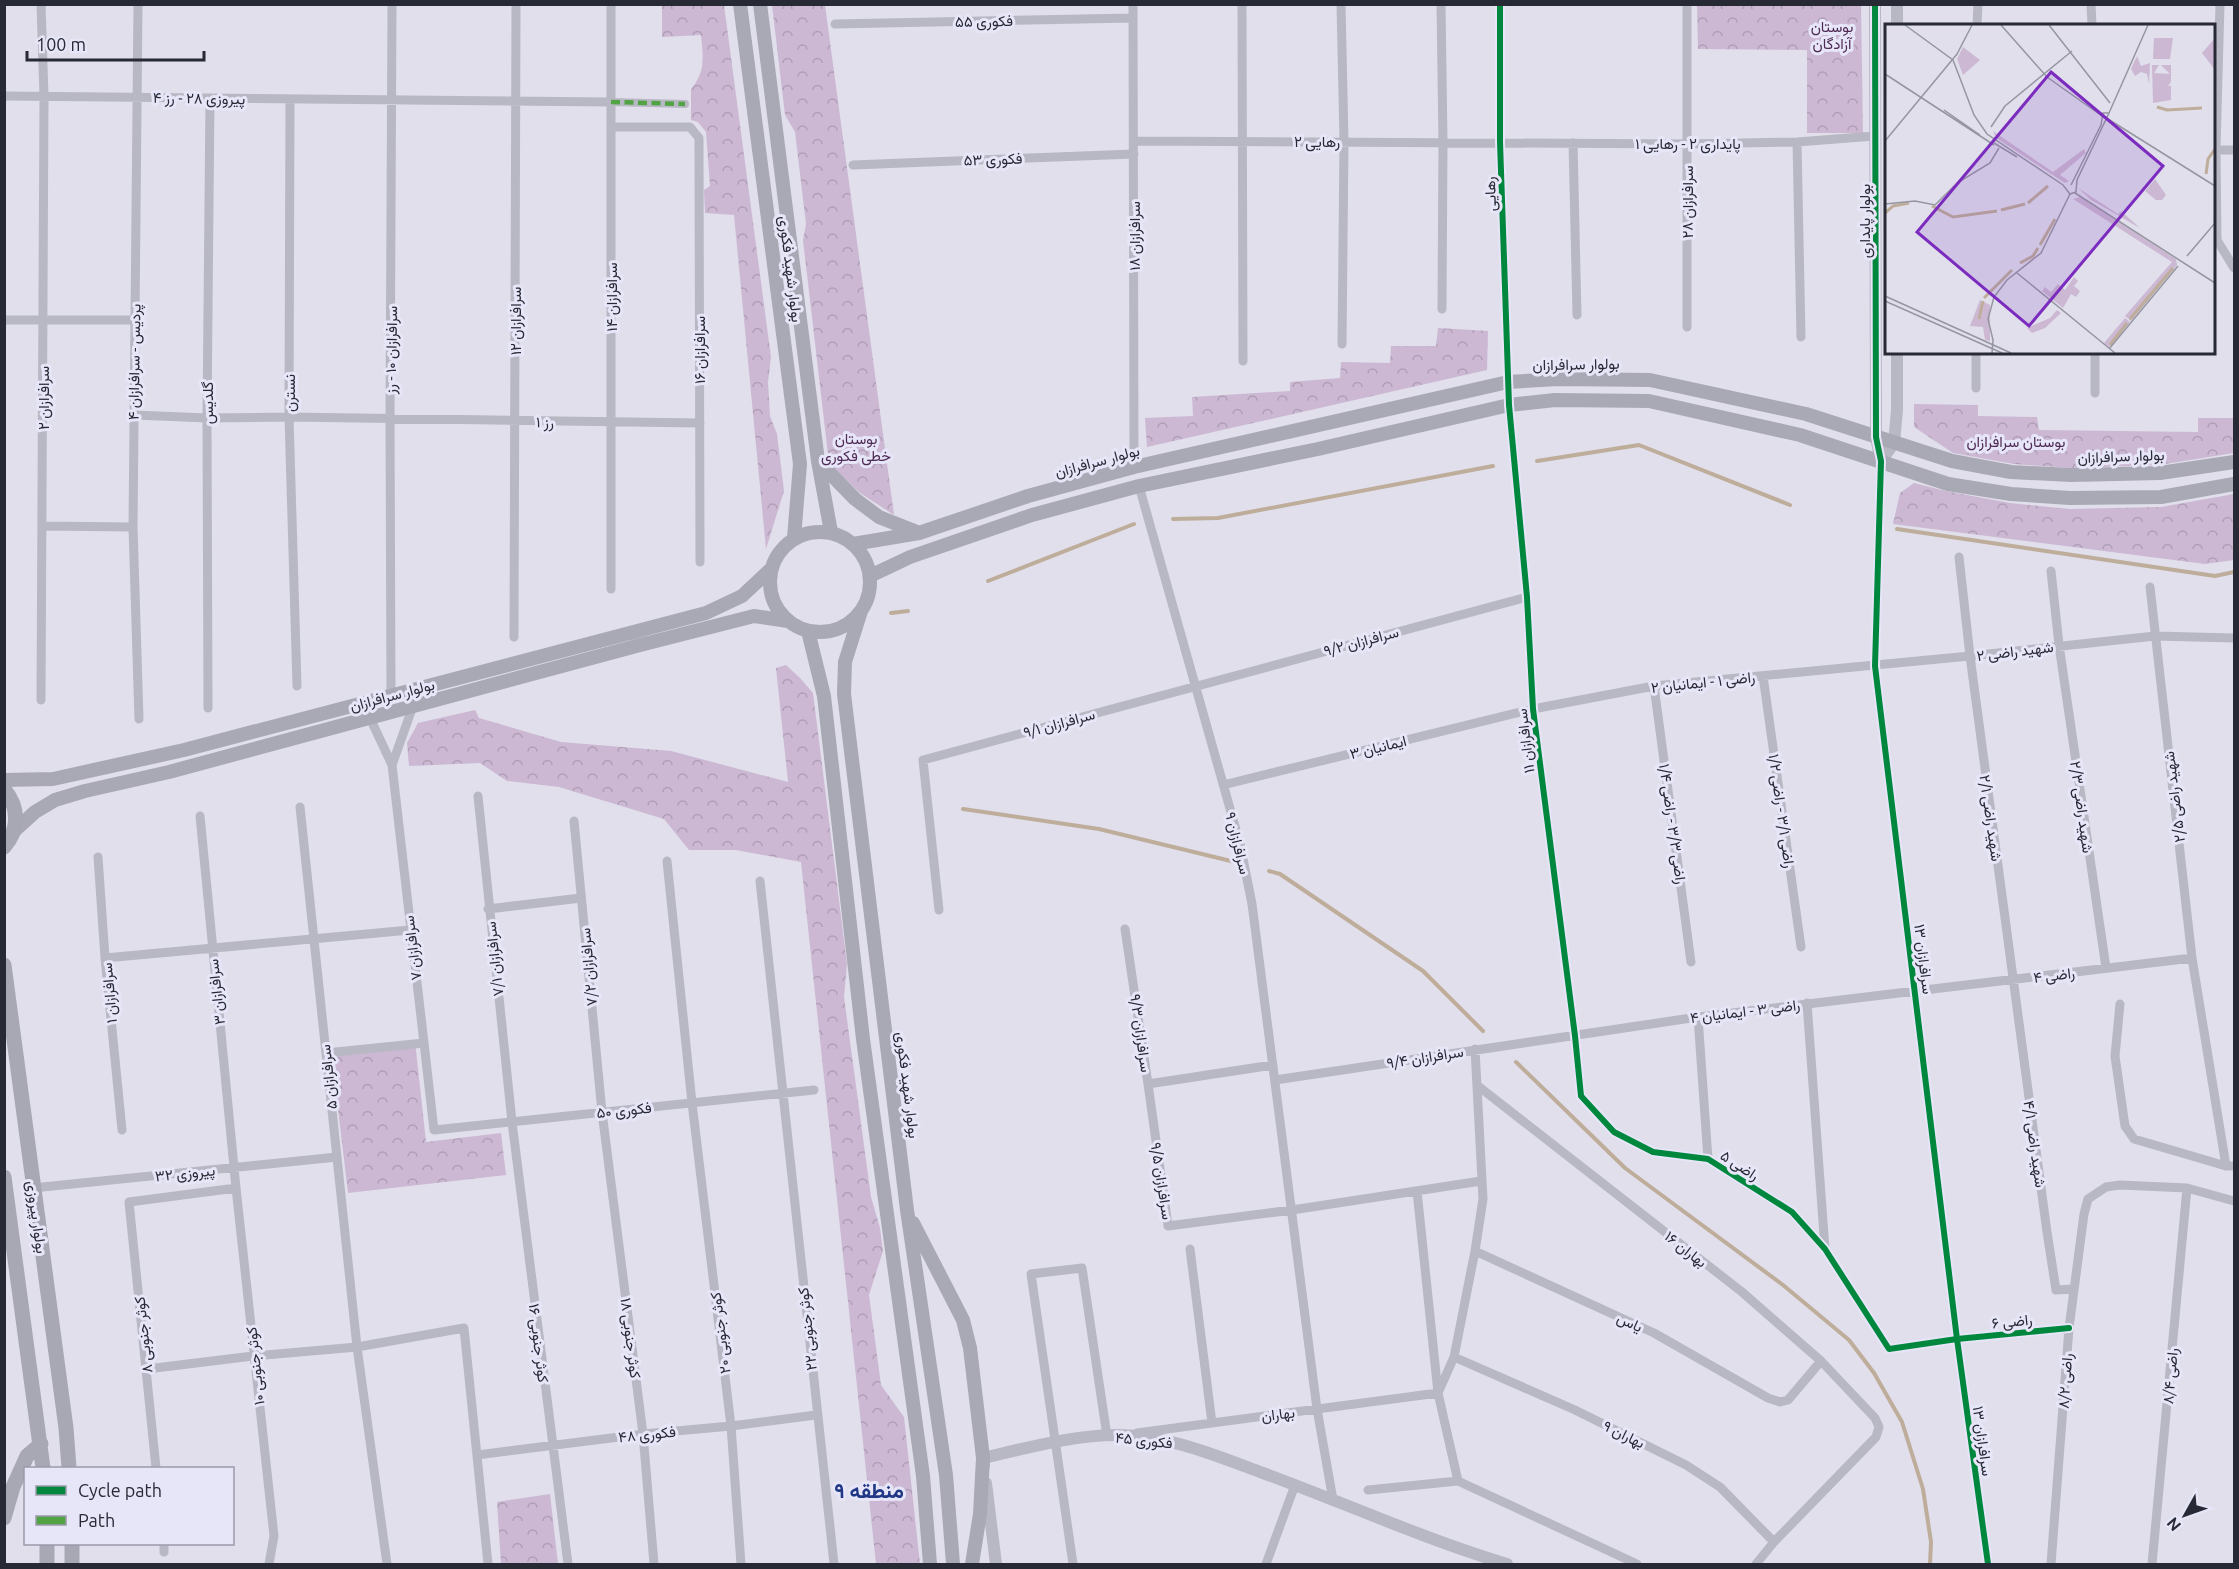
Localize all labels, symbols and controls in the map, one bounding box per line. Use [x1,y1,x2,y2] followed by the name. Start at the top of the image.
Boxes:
[955,12,1013,32] street label: فکوری ۵۵
[1811,18,1853,53] park label: بوستان آزادگان
[27,24,204,62] scale bar
[1885,24,2215,354] inset map
[36,34,86,54] text: 100 m
[153,89,245,109] street label: پیروزی ۲۸ - رز ۴
[1294,133,1340,152] street label: رهایی ۲
[1635,135,1741,154] street label: پایداری ۲ - رهایی ۱
[963,149,1023,171] street label: فکوری ۵۳
[1679,165,1697,239] street label: سرافرازان ۲۸
[1481,176,1501,212] street label: رهایی
[1856,184,1875,258] street label: بولوار پایداری
[1126,201,1144,271] street label: سرافرازان ۱۸
[774,215,806,323] street label: بولوار شهید فکوری
[603,262,621,332] street label: سرافرازان ۱۴
[507,287,525,355] street label: سرافرازان ۱۲
[124,304,146,420] street label: پردیس - سرافرازان ۴
[382,306,401,395] street label: سرافرازان ۱۰ - رز
[691,316,709,384] street label: سرافرازان ۱۶
[1532,355,1620,374] street label: بولوار سرافرازان
[35,366,53,430] street label: سرافرازان ۲
[281,374,299,412] street label: نسترن
[199,381,218,424] street label: گلدیس
[536,413,554,432] street label: رز ۱
[821,430,891,466] park label: بوستان خطی فکوری
[1966,433,2066,451] park label: بوستان سرافرازان
[1053,442,1142,481] street label: بولوار سرافرازان
[2077,446,2165,467] street label: بولوار سرافرازان
[1322,623,1401,660] street label: سرافرازان ۹/۲
[1976,638,2055,666] street label: شهید راضی ۲
[1650,668,1756,698] street label: راضی ۱ - ایمانیان ۲
[348,676,437,715] street label: بولوار سرافرازان
[1021,705,1097,742] street label: سرافرازان ۹/۱
[1513,707,1538,774] street label: سرافرازان ۱۱
[1348,732,1408,763] street label: ایمانیان ۳
[2160,750,2190,844] street label: شهید راضی ۲/۵
[1764,753,1798,870] street label: راضی ۳/۱ - راضی ۱/۲
[2065,760,2097,855] street label: شهید راضی ۲/۳
[1654,763,1690,886] street label: راضی ۳/۳ - راضی ۱/۴
[1975,774,2006,863] street label: شهید راضی ۲/۱
[1221,810,1254,876] street label: سرافرازان ۹
[400,914,425,981] street label: سرافرازان ۷
[482,921,507,997] street label: سرافرازان ۷/۱
[1910,923,1937,995] street label: سرافرازان ۱۳
[576,927,601,1007] street label: سرافرازان ۷/۲
[204,958,229,1026] street label: سرافرازان ۳
[98,962,121,1024] street label: سرافرازان ۱
[2032,964,2076,988] street label: راضی ۴
[1126,993,1155,1074] street label: سرافرازان ۹/۳
[1689,996,1801,1028] street label: راضی ۳ - ایمانیان ۴
[891,1031,923,1139] street label: بولوار شهید فکوری
[316,1043,341,1110] street label: سرافرازان ۵
[1385,1043,1465,1072] street label: سرافرازان ۹/۴
[595,1099,653,1123] street label: فکوری ۵۰
[2018,1099,2050,1189] street label: شهید راضی ۴/۱
[1147,1141,1177,1221] street label: سرافرازان ۹/۵
[1717,1146,1762,1185] street label: راضی ۵
[154,1161,216,1187] street label: پیروزی ۳۲
[22,1180,51,1255] street label: بولوار پیروزی
[1661,1227,1710,1271] street label: بهاران ۱۶
[794,1286,822,1371] street label: کوثر جنوبی ۲۲
[707,1291,735,1375] street label: کوثر جنوبی ۲۰
[130,1295,157,1374] street label: کوثر جنوبی ۸
[616,1297,644,1380] street label: کوثر جنوبی ۱۸
[524,1302,552,1384] street label: کوثر جنوبی ۱۶
[1614,1309,1646,1337] street label: یاس
[1991,1310,2033,1334] street label: راضی ۶
[242,1325,270,1406] street label: کوثر جنوبی ۱۰
[2159,1347,2183,1405] street label: راضی ۸/۴
[2055,1353,2077,1409] street label: راضی ۸/۲
[1260,1404,1296,1425] street label: بهاران
[1969,1405,1996,1477] street label: سرافرازان ۱۳
[1600,1417,1648,1452] street label: بهاران ۹
[617,1423,677,1447] street label: فکوری ۴۸
[1114,1429,1174,1453] street label: فکوری ۴۵
[24,1467,234,1545] legend
[834,1478,904,1502] district label: منطقه ۹
[78,1480,162,1500] text: Cycle path
[2155,1485,2215,1545] north arrow
[78,1510,115,1530] text: Path
[2163,1514,2184,1535] text: N

